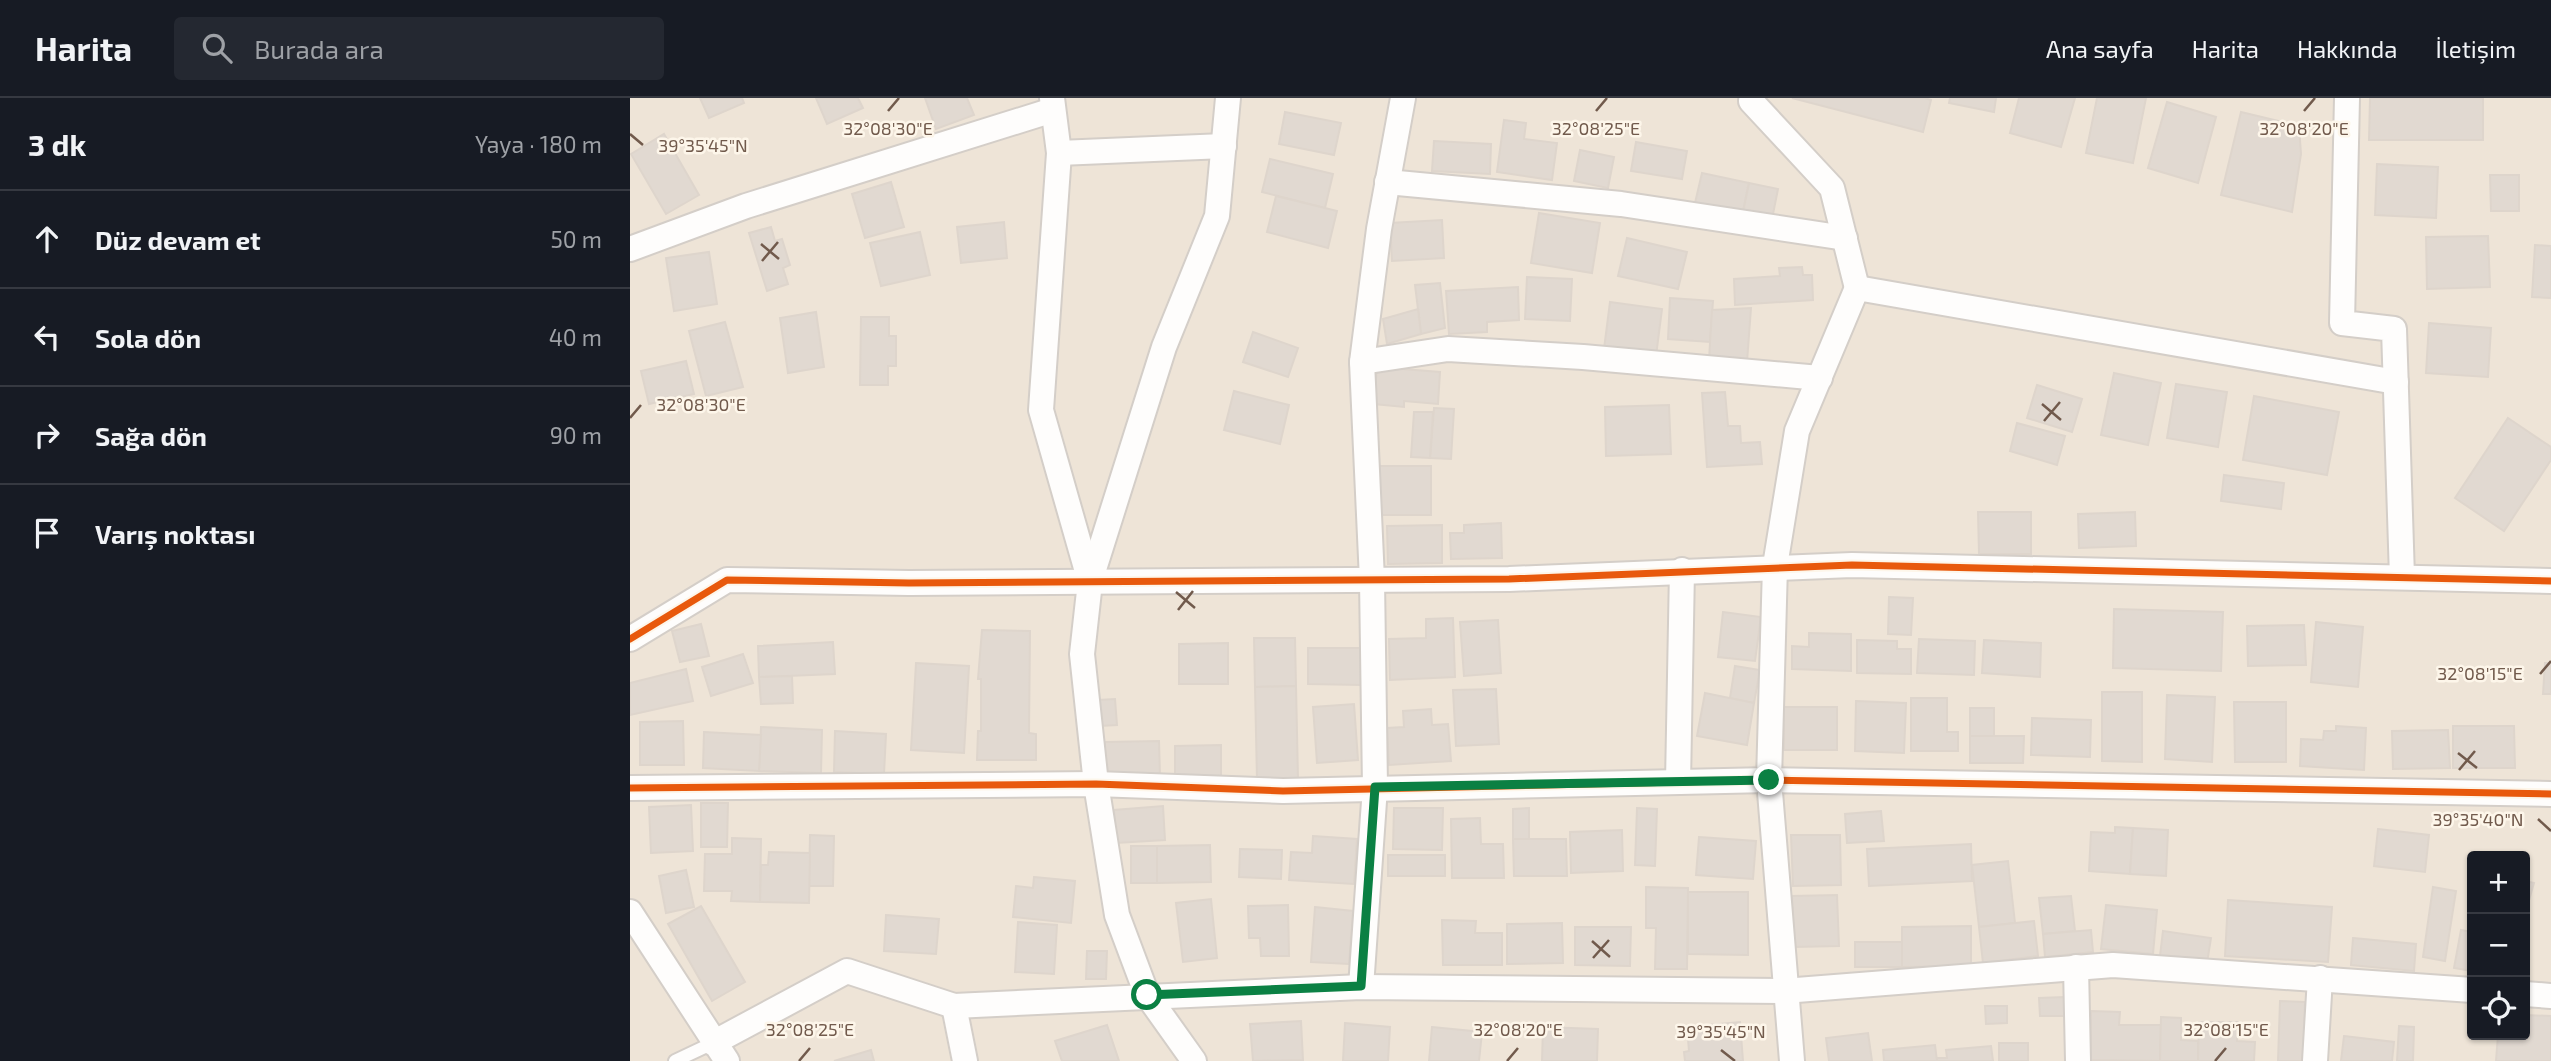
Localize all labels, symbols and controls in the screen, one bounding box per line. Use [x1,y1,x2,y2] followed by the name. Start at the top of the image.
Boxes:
[174,17,664,80] search box
[35,28,132,68] text: Harita
[198,29,236,67] icon: search
[254,33,384,64] text: Burada ara
[2046,34,2154,63] text: Ana sayfa
[2192,34,2259,63] text: Harita
[2297,34,2397,63] text: Hakkında
[2435,34,2516,63] text: İletişim
[843,117,933,139] text: 32°08'30"E
[1552,117,1640,139] text: 32°08'25"E
[2259,117,2349,139] text: 32°08'20"E
[28,126,86,162] text: 3 dk
[475,130,602,158] text: Yaya · 180 m
[658,134,748,156] text: 39°35'45"N
[28,220,66,258] icon: ahead
[95,224,261,255] text: Düz devam et
[551,225,602,253] text: 50 m
[28,318,66,356] icon: left
[95,322,201,353] text: Sola dön
[549,323,602,351] text: 40 m
[656,393,746,415] text: 32°08'30"E
[28,416,66,454] icon: right
[95,420,207,451] text: Sağa dön
[550,421,602,449] text: 90 m
[28,514,66,552] icon: arrive
[95,518,255,549] text: Varış noktası
[2437,662,2523,684] text: 32°08'15"E
[1753,764,1784,795] route end
[2433,808,2523,830] text: 39°35'40"N
[2467,851,2530,1040] map controls
[2467,851,2530,914] button: +
[2467,914,2530,977] button: −
[2467,977,2530,1040] button: locate
[1131,979,1162,1010] route start
[766,1018,854,1040] text: 32°08'25"E
[1473,1018,1563,1040] text: 32°08'20"E
[2183,1018,2269,1040] text: 32°08'15"E
[1676,1020,1766,1042] text: 39°35'45"N

